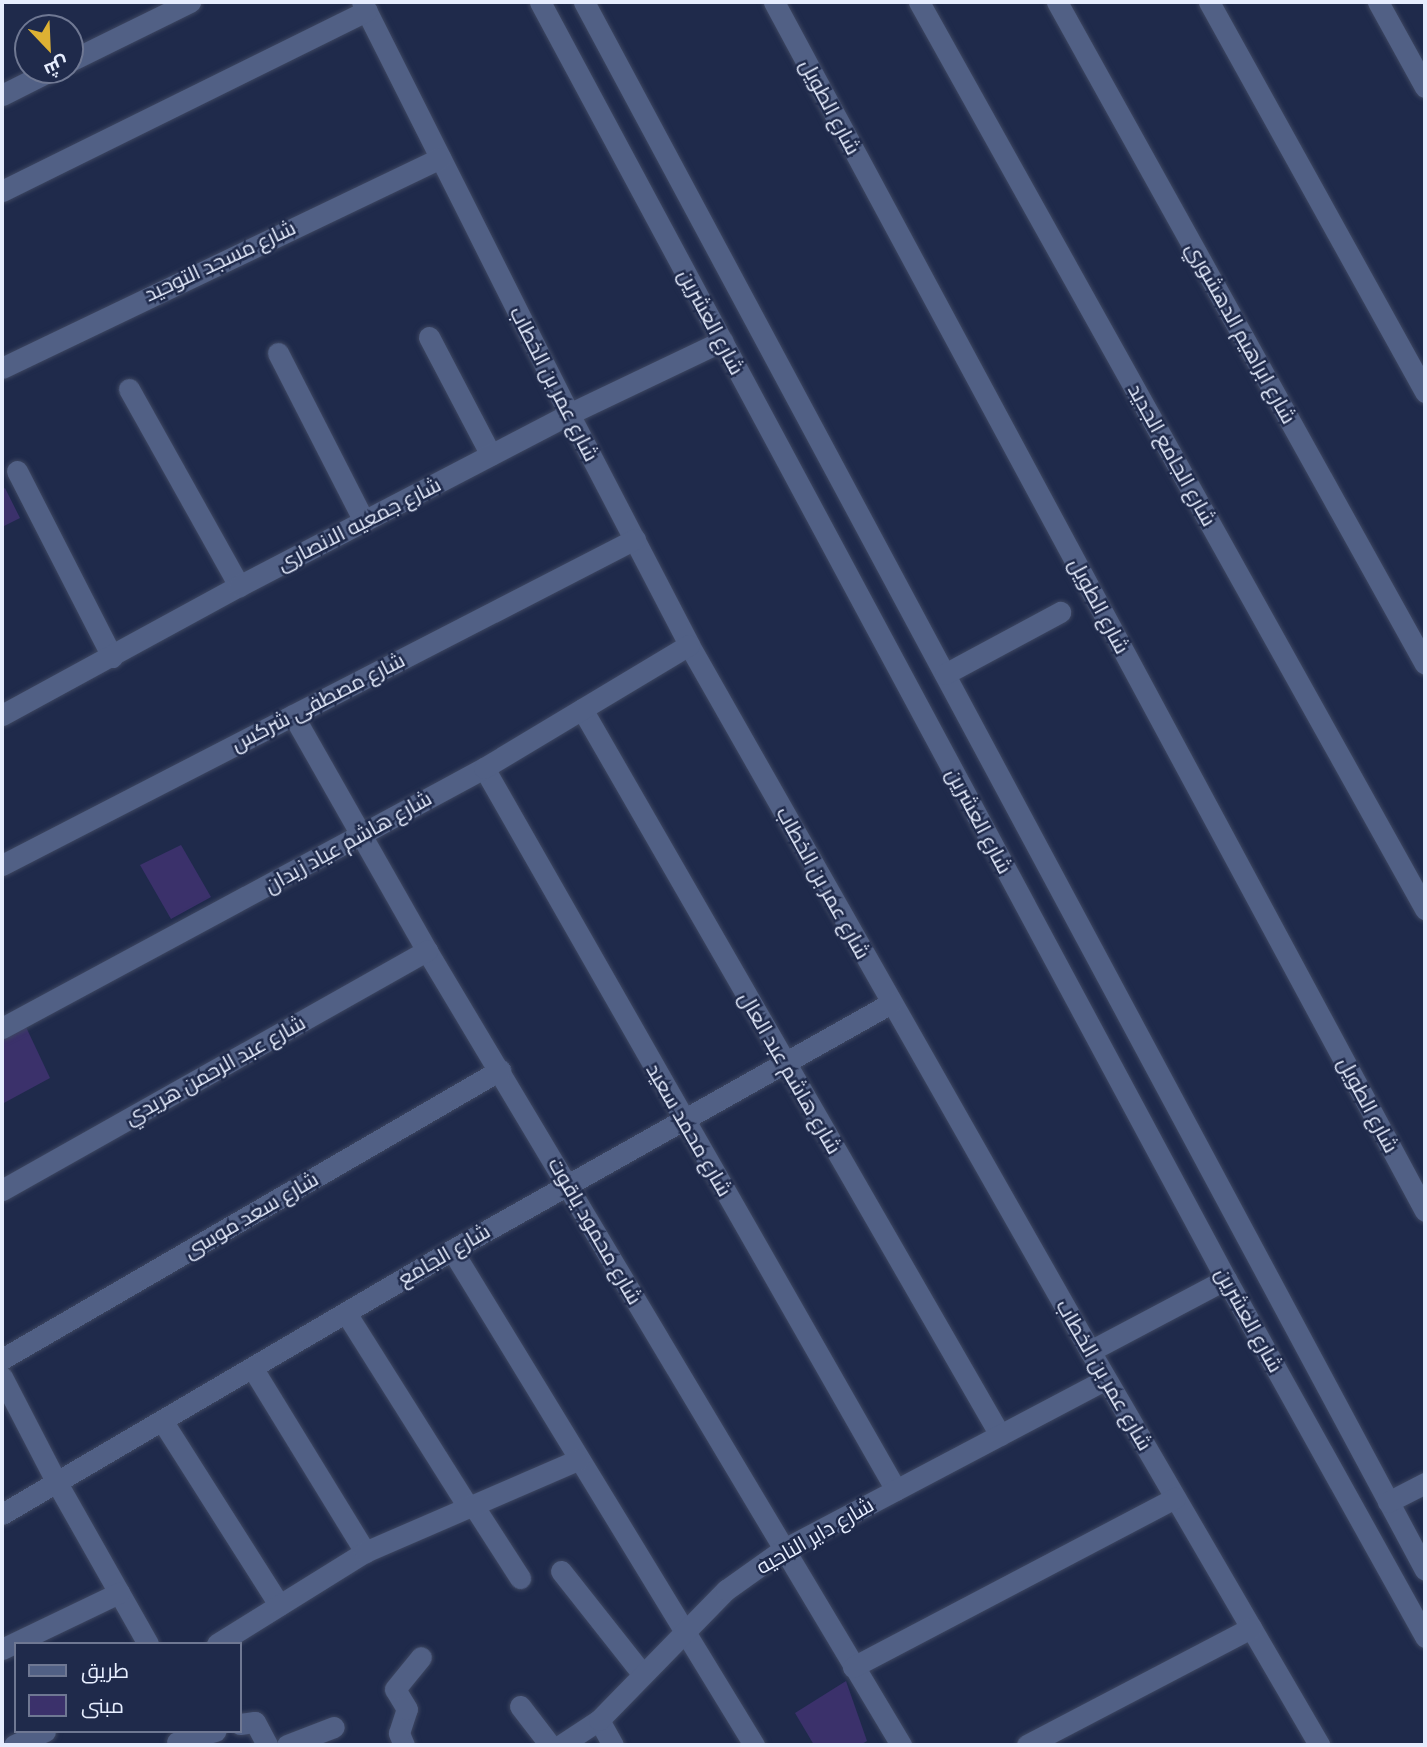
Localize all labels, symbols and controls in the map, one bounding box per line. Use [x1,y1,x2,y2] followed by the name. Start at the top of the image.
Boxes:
[14,14,84,84] north arrow
[41,51,72,82] text: ش
[794,55,866,159] street label: شارع الطويل
[140,215,300,307] street label: شارع مسجد التوحيد
[1181,238,1301,428] street label: شارع ابراهيم الدهشوري
[673,265,749,379] street label: شارع العشرين
[504,302,604,466] street label: شارع عمر بن الخطاب
[1122,379,1222,531] street label: شارع الجامع الجديد
[273,472,445,576] street label: شارع جمعيه الانصارى
[1063,554,1135,658] street label: شارع الطويل
[227,647,409,757] street label: شارع مصطفى شركس
[941,764,1017,878] street label: شارع العشرين
[260,786,436,898] street label: شارع هاشم عياد زيدان
[771,802,875,964] street label: شارع عمر بن الخطاب
[733,987,847,1159] street label: شارع هاشم عبد العال
[120,1010,310,1130] street label: شارع عبد الرحمن هريدي
[1332,1053,1404,1157] street label: شارع الطويل
[641,1059,737,1201] street label: شارع محمد سعيد
[543,1153,647,1309] street label: شارع محمود ياقوت
[179,1166,323,1264] street label: شارع سعد موسى
[393,1219,495,1291] street label: شارع الجامع
[1210,1263,1288,1377] street label: شارع العشرين
[1051,1295,1157,1455] street label: شارع عمر بن الخطاب
[752,1492,878,1580] street label: شارع داير الناحيه
[14,1642,242,1733] legend
[81,1658,129,1684] text: طريق
[81,1693,124,1719] text: مبنى

